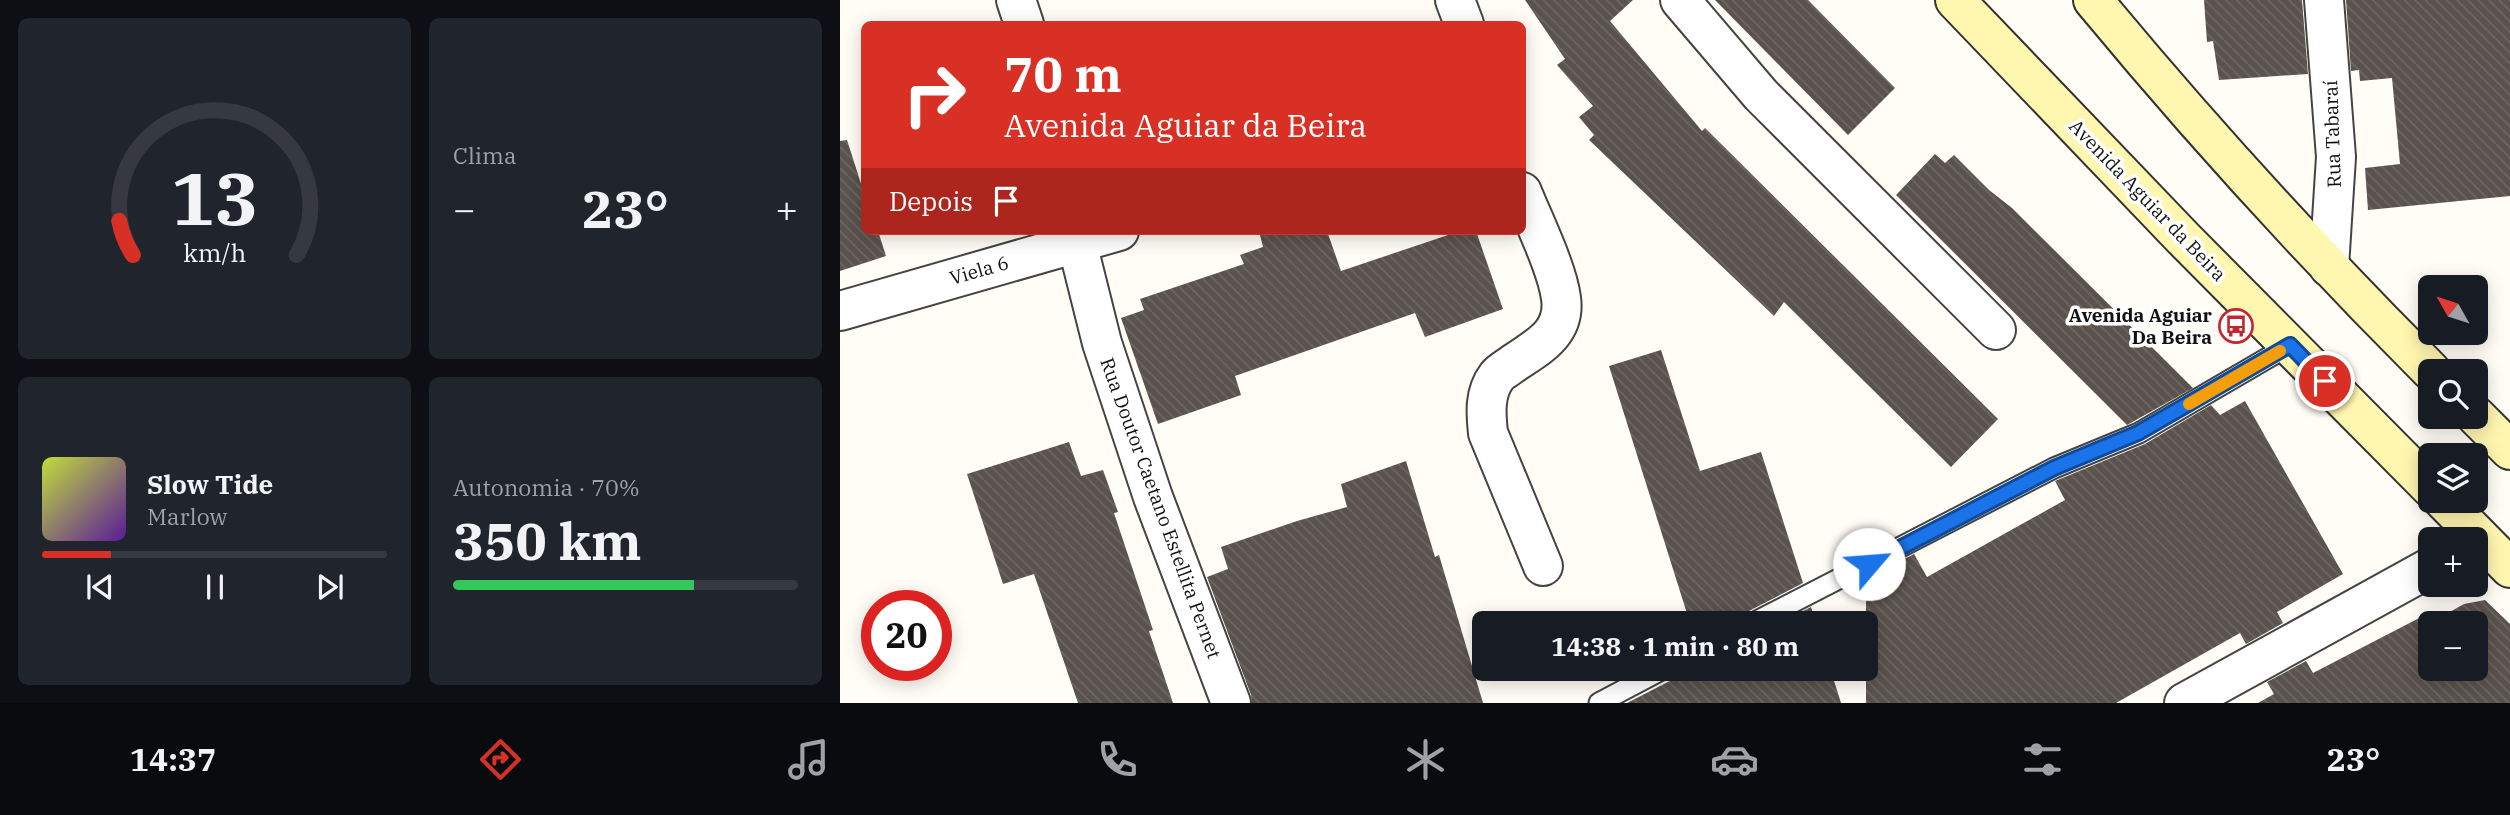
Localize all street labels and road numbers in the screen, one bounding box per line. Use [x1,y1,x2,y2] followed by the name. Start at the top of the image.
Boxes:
[2318,80,2346,188] street label: Rua Tabaraí
[2065,114,2231,286] street label: Avenida Aguiar da Beira
[947,250,1011,290] street label: Viela 6
[1095,354,1227,662] street label: Rua Doutor Caetano Estellita Pernet

